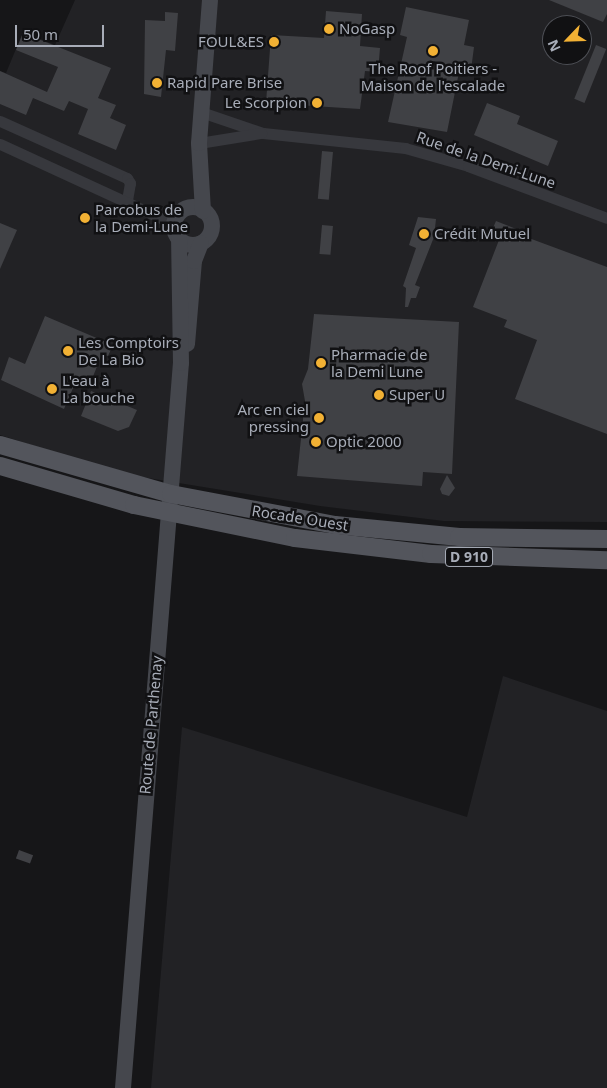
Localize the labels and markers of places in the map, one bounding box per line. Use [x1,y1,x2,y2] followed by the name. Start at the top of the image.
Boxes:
[339,20,395,38] place label: NoGasp
[323,23,335,35] marker: NoGasp
[198,33,264,51] place label: FOUL&ES
[268,36,280,48] marker: FOUL&ES
[427,45,439,57] marker: The Roof Poitiers - Maison de l'escalade
[361,59,505,94] place label: The Roof Poitiers - Maison de l'escalade
[167,74,282,92] place label: Rapid Pare Brise
[151,77,163,89] marker: Rapid Pare Brise
[225,94,307,112] place label: Le Scorpion
[311,97,323,109] marker: Le Scorpion
[95,200,188,235] place label: Parcobus de la Demi-Lune
[79,212,91,224] marker: Parcobus de la Demi-Lune
[434,225,530,243] place label: Crédit Mutuel
[418,228,430,240] marker: Crédit Mutuel
[78,333,179,368] place label: Les Comptoirs De La Bio
[62,345,74,357] marker: Les Comptoirs De La Bio
[331,345,428,380] place label: Pharmacie de la Demi Lune
[315,357,327,369] marker: Pharmacie de la Demi Lune
[62,371,135,406] place label: L'eau à La bouche
[46,383,58,395] marker: L'eau à La bouche
[389,386,445,404] place label: Super U
[373,389,385,401] marker: Super U
[237,400,309,435] place label: Arc en ciel pressing
[313,412,325,424] marker: Arc en ciel pressing
[326,433,402,451] place label: Optic 2000
[310,436,322,448] marker: Optic 2000

